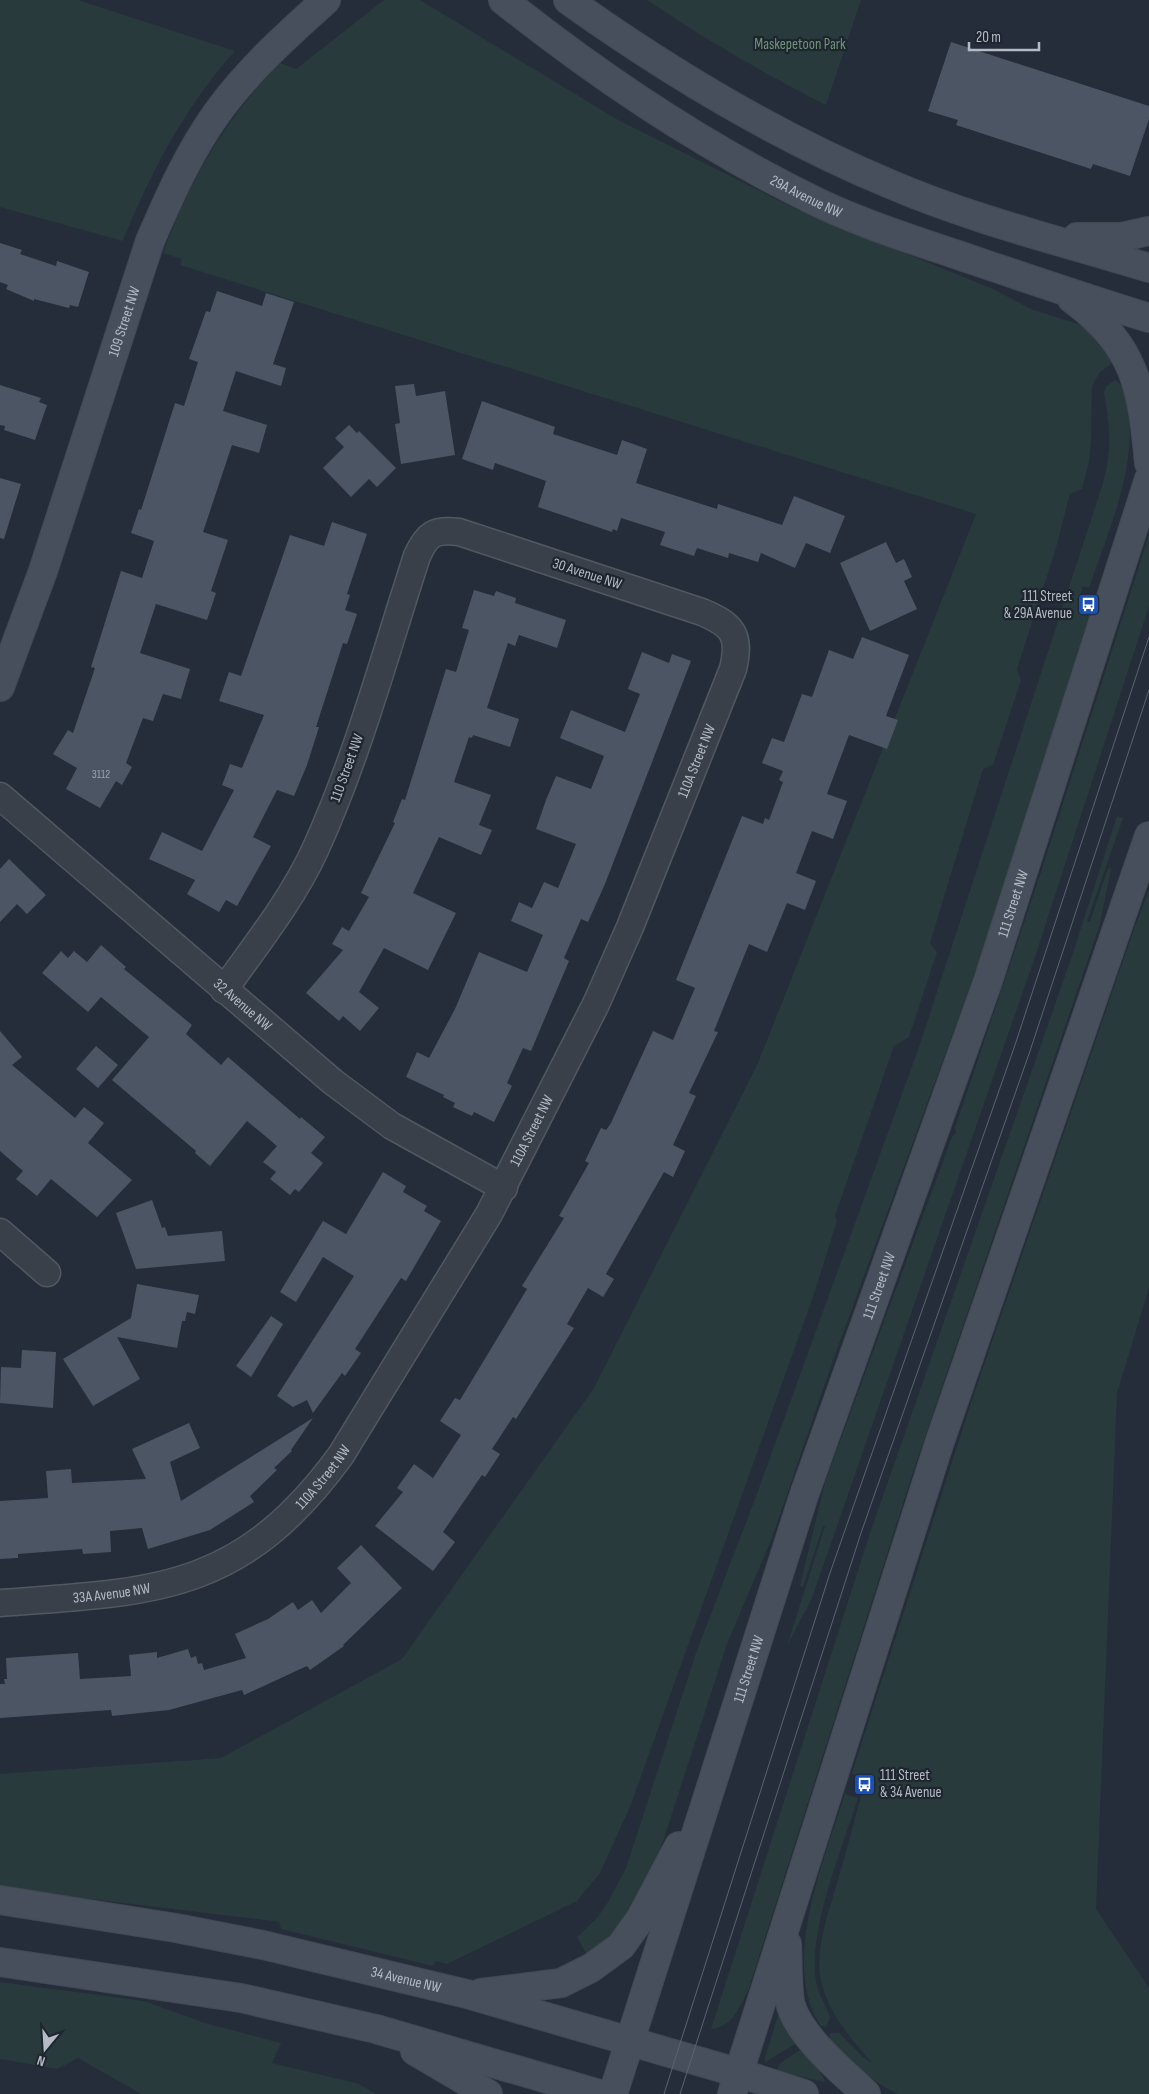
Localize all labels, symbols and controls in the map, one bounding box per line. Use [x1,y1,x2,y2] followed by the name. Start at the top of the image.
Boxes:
[969,20,1039,52] scale bar
[976,28,1001,47] text: 20 m
[754,35,846,54] park label: Maskepetoon Park
[767,170,846,222] street label: 29A Avenue NW
[104,284,144,359] street label: 109 Street NW
[550,554,624,594] street label: 30 Avenue NW
[1004,587,1072,623] place label: 111 Street & 29A Avenue
[1076,593,1100,617] bus stop icon: 111 Street & 29A Avenue
[673,721,720,800] street label: 110A Street NW
[326,731,368,805] street label: 110 Street NW
[92,767,110,782] house number: 3112
[993,867,1033,940] street label: 111 Street NW
[209,974,276,1035] street label: 32 Avenue NW
[505,1092,558,1169] street label: 110A Street NW
[858,1249,900,1322] street label: 111 Street NW
[291,1441,355,1513] street label: 110A Street NW
[72,1578,152,1607] street label: 33A Avenue NW
[729,1633,768,1705] street label: 111 Street NW
[880,1766,942,1802] place label: 111 Street & 34 Avenue
[852,1772,876,1796] bus stop icon: 111 Street & 34 Avenue
[369,1962,443,1997] street label: 34 Avenue NW
[20,2024,70,2074] north arrow
[35,2052,47,2070] text: N

